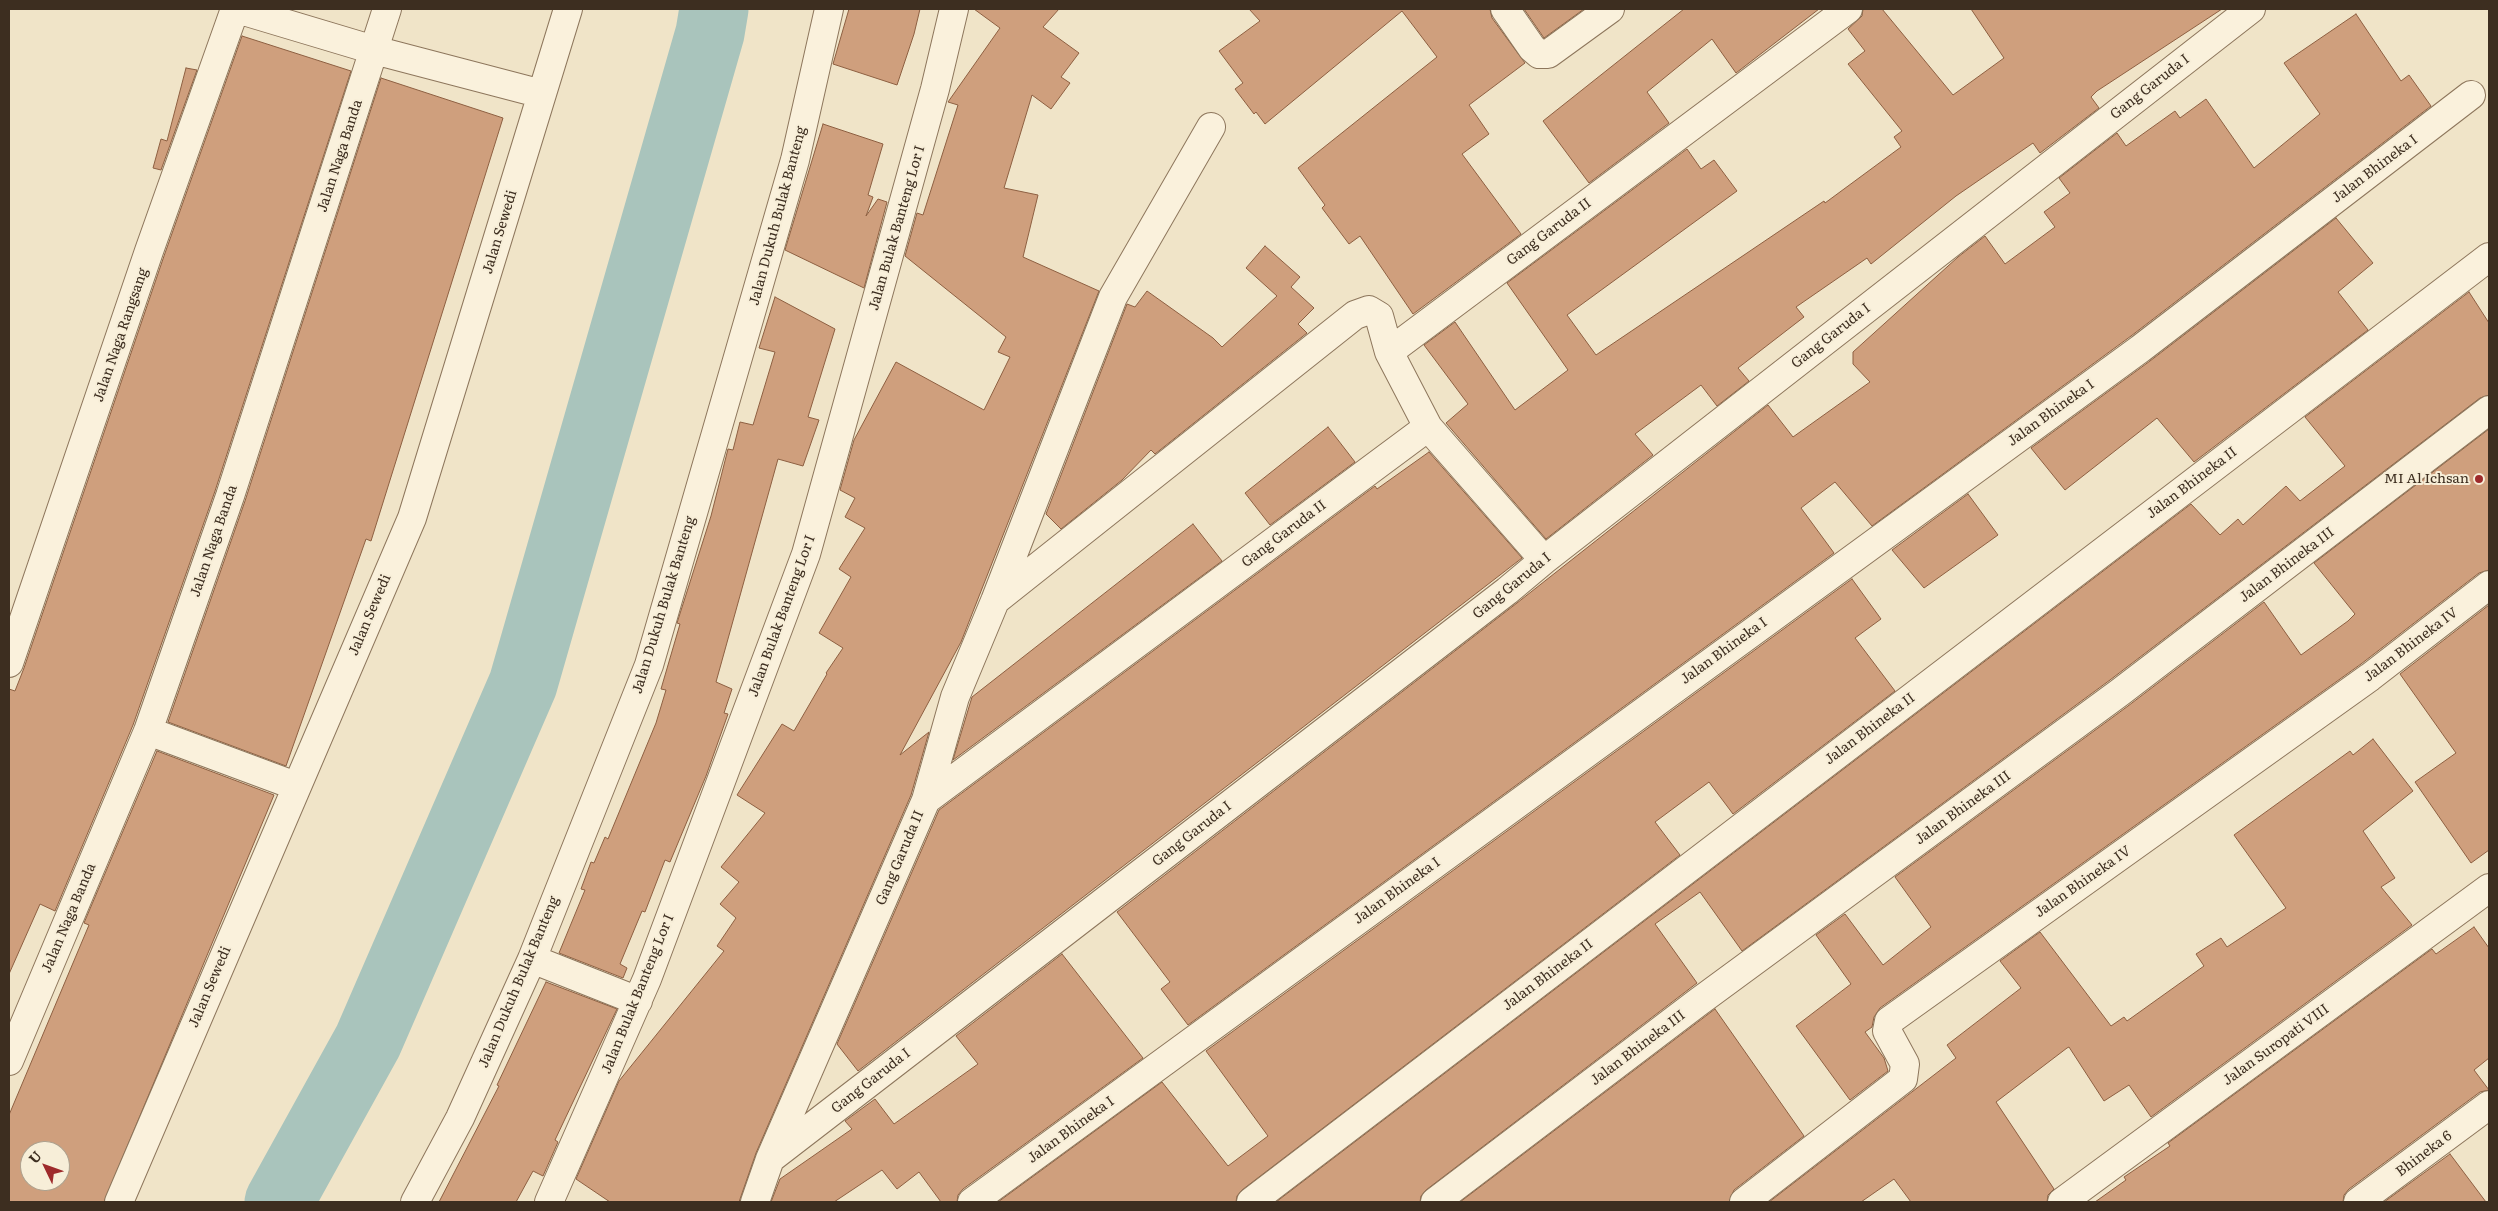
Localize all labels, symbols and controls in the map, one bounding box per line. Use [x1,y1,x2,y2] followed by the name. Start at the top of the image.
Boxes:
[2107,51,2193,123] street label: Gang Garuda I
[314,98,366,214] street label: Jalan Naga Banda
[746,125,810,307] street label: Jalan Dukuh Bulak Banteng
[2329,131,2421,207] street label: Jalan Bhineka I
[865,144,929,312] street label: Jalan Bulak Banteng Lor I
[479,188,521,276] street label: Jalan Sewedi
[1503,195,1595,269] street label: Gang Garuda II
[90,266,152,404] street label: Jalan Naga Rangsang
[1788,300,1874,372] street label: Gang Garuda I
[2004,376,2098,450] street label: Jalan Bhineka I
[2144,444,2240,522] street label: Jalan Bhineka II
[2384,471,2469,487] place label: MI Al Ichsan
[2473,473,2485,485] marker: MI Al Ichsan
[187,483,241,599] street label: Jalan Naga Banda
[1238,497,1330,571] street label: Gang Garuda II
[629,514,699,696] street label: Jalan Dukuh Bulak Banteng
[2236,524,2338,606] street label: Jalan Bhineka III
[745,533,819,699] street label: Jalan Bulak Banteng Lor I
[1469,549,1555,623] street label: Gang Garuda I
[345,572,395,658] street label: Jalan Sewedi
[2361,604,2461,686] street label: Jalan Bhineka IV
[1677,614,1771,688] street label: Jalan Bhineka I
[1822,690,1918,768] street label: Jalan Bhineka II
[1912,768,2014,848] street label: Jalan Bhineka III
[1149,798,1235,870] street label: Gang Garuda I
[872,808,928,908] street label: Gang Garuda II
[2032,843,2134,921] street label: Jalan Bhineka IV
[1350,854,1444,928] street label: Jalan Bhineka I
[38,861,100,975] street label: Jalan Naga Banda
[475,894,563,1070] street label: Jalan Dukuh Bulak Banteng
[598,912,678,1076] street label: Jalan Bulak Banteng Lor I
[1500,936,1596,1014] street label: Jalan Bhineka II
[185,944,235,1030] street label: Jalan Sewedi
[2220,1001,2332,1089] street label: Jalan Suropati VIII
[1587,1007,1689,1089] street label: Jalan Bhineka III
[828,1045,914,1117] street label: Gang Garuda I
[1024,1093,1118,1167] street label: Jalan Bhineka I
[2393,1127,2455,1181] street label: Bhineka 6
[20,1141,70,1191] north arrow
[23,1146,46,1167] text: U

